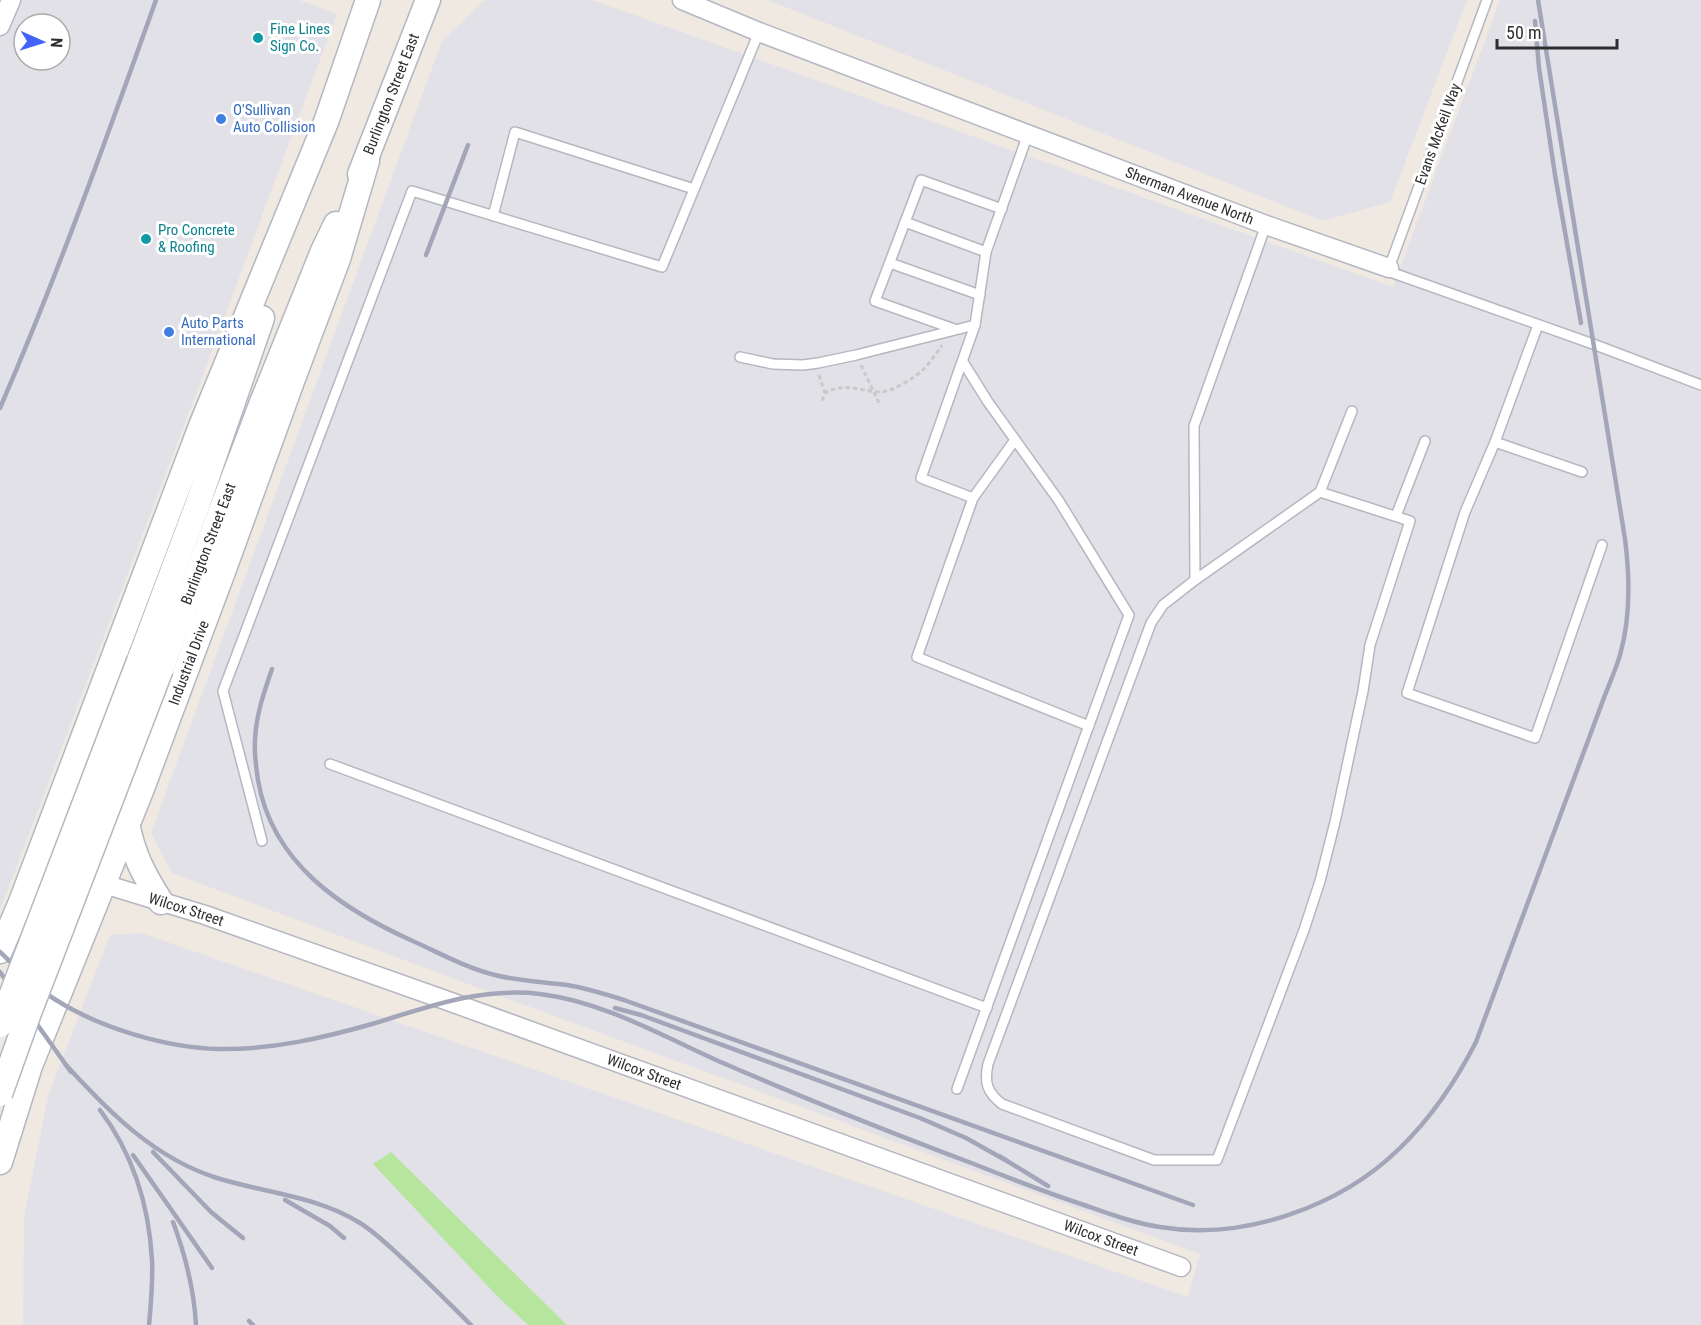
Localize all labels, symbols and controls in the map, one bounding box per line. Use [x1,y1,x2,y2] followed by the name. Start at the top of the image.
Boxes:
[12,12,72,72] north arrow
[1497,12,1617,50] scale bar
[270,20,330,55] place label: Fine Lines Sign Co.
[1506,22,1541,43] text: 50 m
[251,31,265,45] marker: Fine Lines Sign Co.
[359,31,423,157] street label: Burlington Street East
[47,37,66,48] text: N
[1411,81,1465,187] street label: Evans McKeil Way
[233,101,316,136] place label: O'Sullivan Auto Collision
[214,112,228,126] marker: O'Sullivan Auto Collision
[1123,163,1256,228] street label: Sherman Avenue North
[158,221,235,256] place label: Pro Concrete & Roofing
[139,232,153,246] marker: Pro Concrete & Roofing
[181,314,256,349] place label: Auto Parts International
[162,325,176,339] marker: Auto Parts International
[177,480,240,607] street label: Burlington Street East
[165,618,213,708] street label: Industrial Drive
[146,889,226,930] street label: Wilcox Street
[604,1050,684,1094] street label: Wilcox Street
[1061,1216,1141,1260] street label: Wilcox Street

